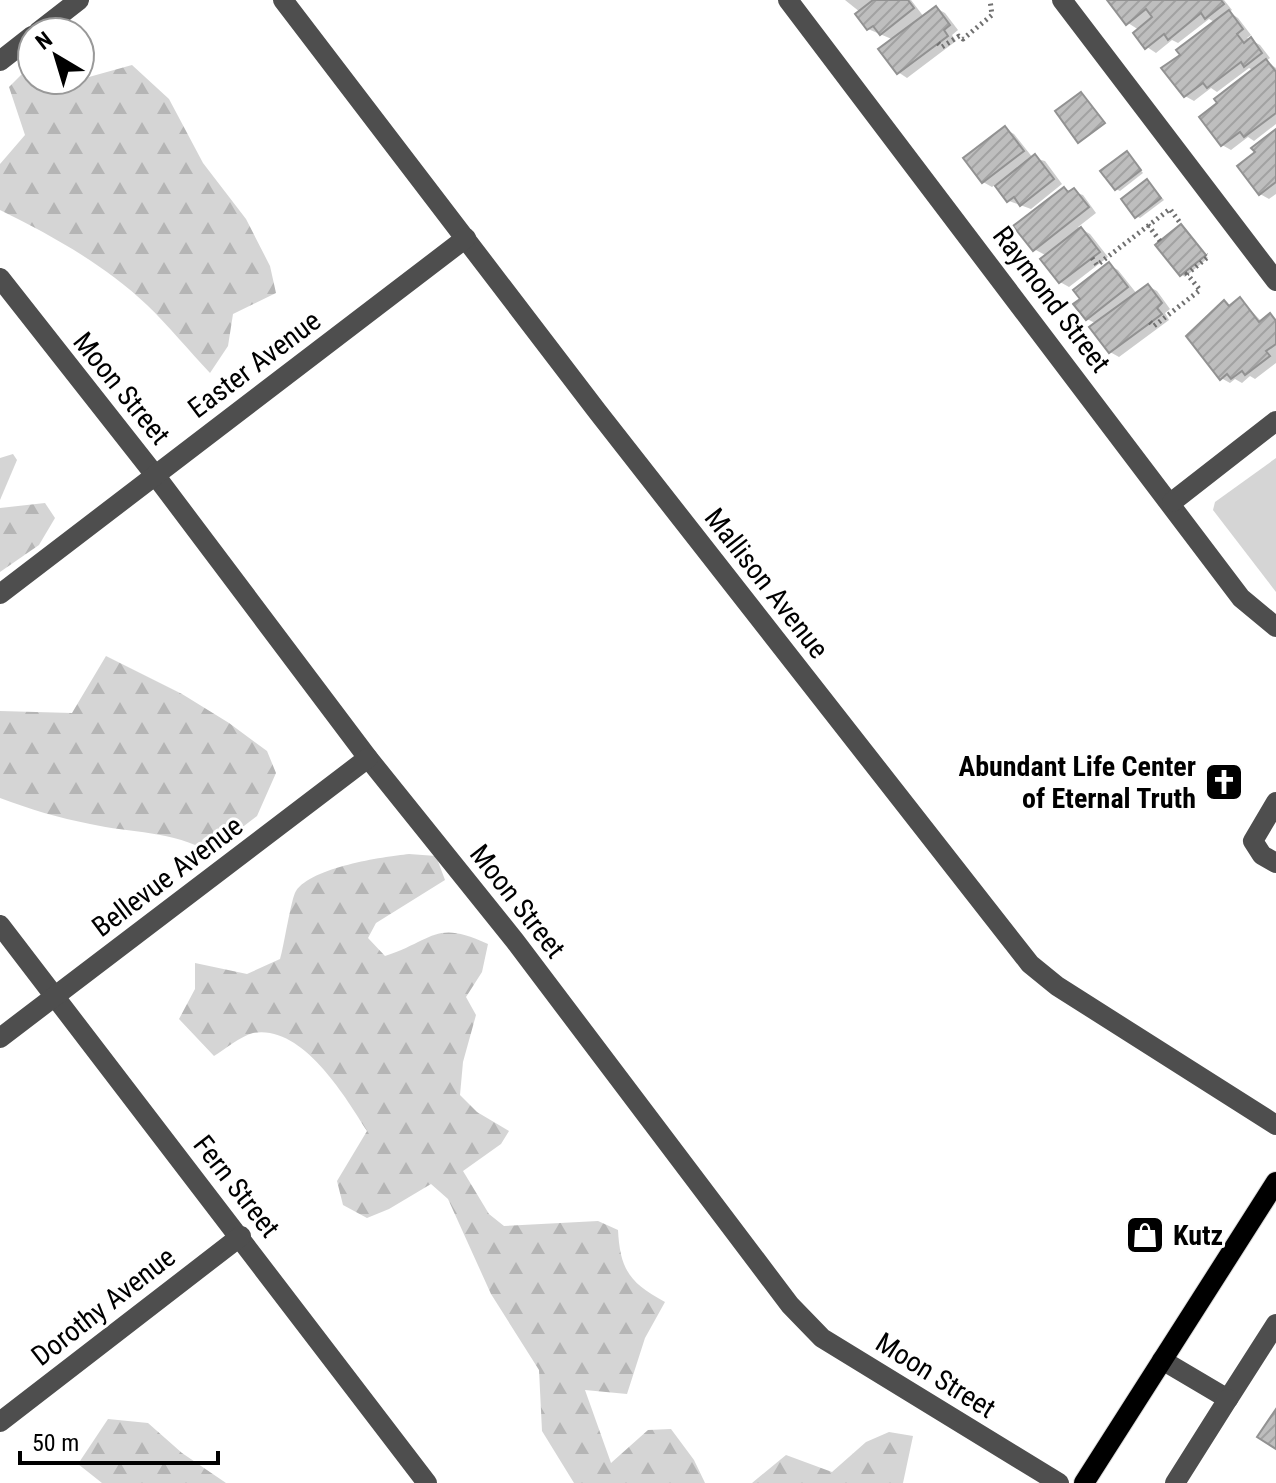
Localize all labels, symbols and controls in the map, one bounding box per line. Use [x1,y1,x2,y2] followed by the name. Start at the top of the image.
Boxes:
[16,16,96,96] north arrow
[31,27,57,55] text: N
[986,220,1117,379] street label: Raymond Street
[182,304,327,425] street label: Easter Avenue
[66,326,177,451] street label: Moon Street
[698,502,835,665] street label: Mallison Avenue
[958,750,1196,815] place label: Abundant Life Center of Eternal Truth
[1203,761,1245,803] church icon: Abundant Life Center of Eternal Truth
[86,809,249,944] street label: Bellevue Avenue
[463,838,572,965] street label: Moon Street
[187,1129,287,1244] street label: Fern Street
[1124,1214,1166,1256] shop icon: Kutz
[1173,1219,1223,1252] place label: Kutz
[25,1240,182,1373] street label: Dorothy Avenue
[870,1326,1002,1425] street label: Moon Street
[20,1415,218,1465] scale bar
[32,1429,79,1457] text: 50 m

